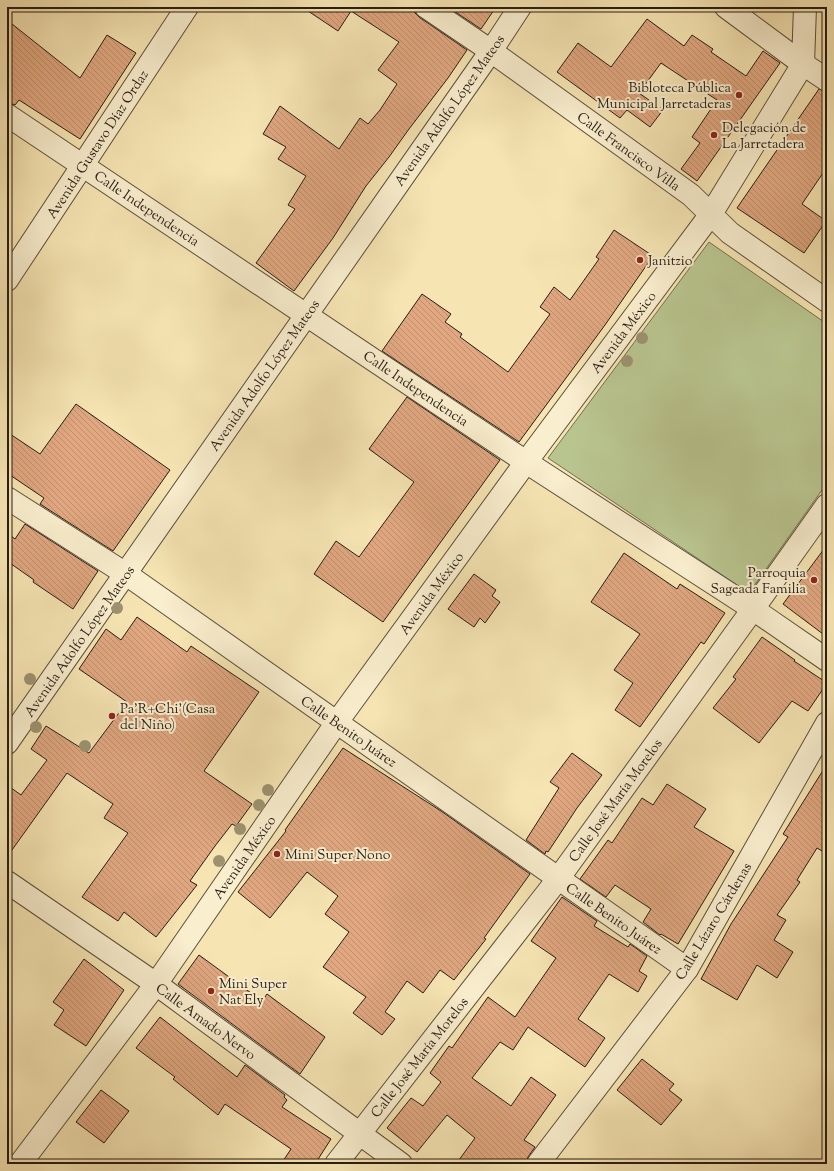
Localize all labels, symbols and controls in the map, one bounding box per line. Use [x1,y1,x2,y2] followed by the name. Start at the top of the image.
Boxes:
[391,31,511,191] street label: Avenida Adolfo López Mateos
[43,67,154,223] street label: Avenida Gustavo Díaz Ordaz
[597,79,732,115] place label: Bibloteca Pública Municipal Jarretaderas
[734,90,744,100] marker: Bibloteca Pública Municipal Jarretaderas
[572,108,684,197] street label: Calle Francisco Villa
[722,119,806,155] place label: Delegación de La Jarretadera
[709,130,719,140] marker: Delegación de La Jarretadera
[89,167,203,253] street label: Calle Independencia
[647,252,693,272] place label: Janitzio
[635,255,645,265] marker: Janitzio
[587,288,662,378] street label: Avenida México
[206,296,326,456] street label: Avenida Adolfo López Mateos
[358,347,472,433] street label: Calle Independencia
[396,548,470,640] street label: Avenida México
[21,562,141,722] street label: Avenida Adolfo López Mateos
[711,564,807,600] place label: Parroquia Sageada Familia
[809,575,819,585] marker: Parroquia Sageada Familia
[296,692,400,773] street label: Calle Benito Juárez
[120,700,216,736] place label: Pa'R+Chi'(Casa del Niño)
[107,711,117,721] marker: Pa'R+Chi'(Casa del Niño)
[565,735,668,867] street label: Calle José María Morelos
[209,812,282,904] street label: Avenida México
[285,846,391,866] place label: Mini Super Nono
[272,849,282,859] marker: Mini Super Nono
[672,859,758,985] street label: Calle Lázaro Cárdenas
[561,879,665,960] street label: Calle Benito Juárez
[219,975,288,1011] place label: Mini Super Nat Ely
[151,979,259,1066] street label: Calle Amado Nervo
[206,986,216,996] marker: Mini Super Nat Ely
[367,994,474,1123] street label: Calle José María Morelos

